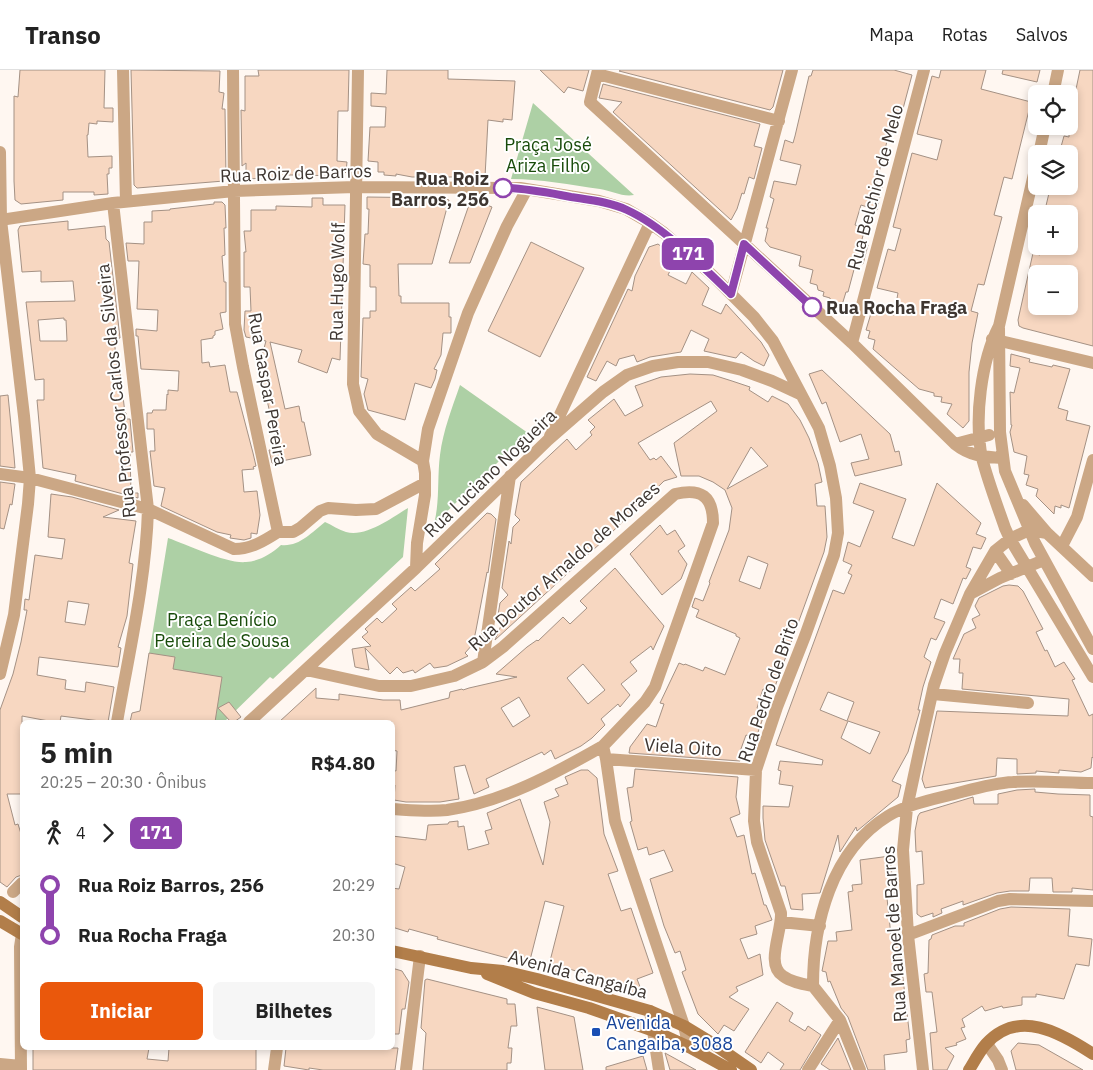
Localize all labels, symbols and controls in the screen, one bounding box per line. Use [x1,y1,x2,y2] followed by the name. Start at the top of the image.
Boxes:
[25,19,101,51] text: Transo
[869,23,914,46] text: Mapa
[942,23,988,46] text: Rotas
[1016,23,1068,46] text: Salvos
[1028,85,1078,315] map controls
[1028,85,1078,135] button: locate
[842,101,908,273] street label: Rua Belchior de Melo
[504,133,592,177] park label: Praça José Ariza Filho
[1028,145,1078,195] button: layers
[220,159,372,187] street label: Rua Roiz de Barros
[391,167,489,211] place label: Rua Roiz Barros, 256
[493,178,513,198] marker: Rua Roiz Barros, 256
[1028,205,1078,255] button: +
[324,222,350,342] street label: Rua Hugo Wolf
[659,238,717,270] line badge: 171
[672,242,704,265] text: 171
[91,262,141,519] street label: Rua Professor Carlos da Silveira
[1028,265,1078,315] button: −
[826,296,967,319] place label: Rua Rocha Fraga
[802,297,822,317] marker: Rua Rocha Fraga
[243,311,293,468] street label: Rua Gaspar Pereira
[419,404,561,542] street label: Rua Luciano Nogueira
[463,476,665,656] street label: Rua Doutor Arnaldo de Moraes
[154,608,290,652] park label: Praça Benício Pereira de Sousa
[733,615,803,765] street label: Rua Pedro de Brito
[643,733,723,761] street label: Viela Oito
[40,734,113,771] text: 5 min
[311,751,375,775] text: R$4.80
[40,772,206,792] text: 20:25 – 20:30 · Ônibus
[40,819,68,847] icon: walk
[94,819,122,847] icon: forward
[140,821,172,844] text: 171
[76,823,86,843] text: 4
[876,845,912,1023] street label: Rua Manoel de Barros
[78,873,264,897] text: Rua Roiz Barros, 256
[332,875,375,895] text: 20:29
[78,923,227,947] text: Rua Rocha Fraga
[332,925,375,945] text: 20:30
[506,944,651,1004] street label: Avenida Cangaíba
[40,982,203,1040] button: Iniciar
[213,982,375,1040] button: Bilhetes
[606,1011,733,1055] place label: Avenida Cangaiba, 3088
[590,1026,602,1038] marker: Avenida Cangaiba, 3088

